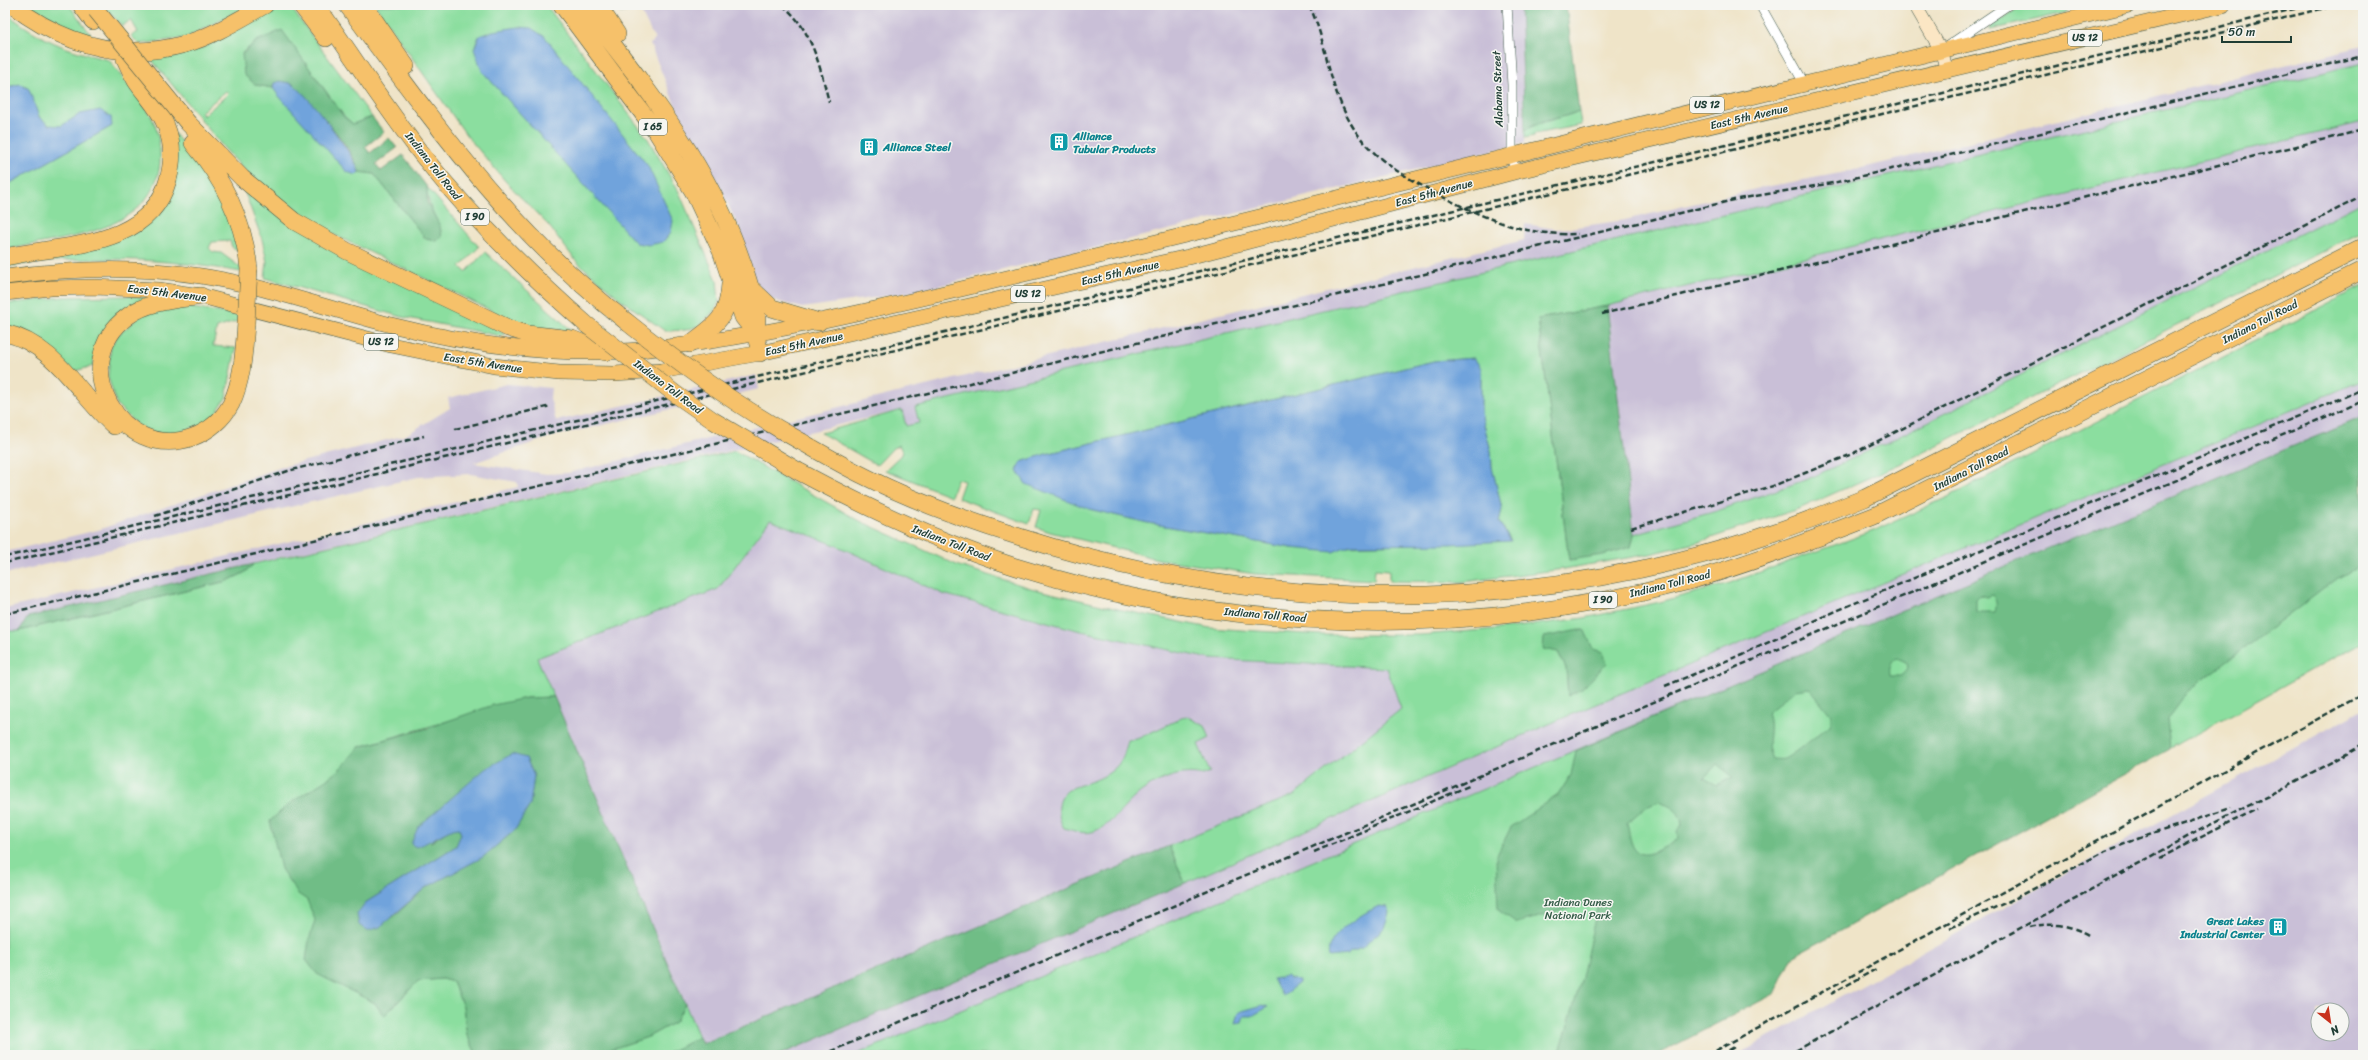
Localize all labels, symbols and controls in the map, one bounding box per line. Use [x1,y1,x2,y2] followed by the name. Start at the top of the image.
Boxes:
[2222,18,2291,44] scale bar
[2228,21,2255,43] text: 50 m
[2068,30,2102,46] road number: US 12
[1487,50,1509,128] street label: Alabama Street
[1690,97,1724,113] road number: US 12
[1708,99,1790,135] street label: East 5th Avenue
[639,119,667,135] road number: I 65
[400,127,467,205] street label: Indiana Toll Road
[1072,127,1157,159] place label: Alliance Tubular Products
[1048,131,1070,153] building icon: Alliance Tubular Products
[858,136,880,158] building icon: Alliance Steel
[882,138,952,157] place label: Alliance Steel
[1393,173,1475,212] street label: East 5th Avenue
[461,209,489,225] road number: I 90
[1079,255,1161,291] street label: East 5th Avenue
[126,279,208,307] street label: East 5th Avenue
[1011,286,1045,302] road number: US 12
[2218,294,2302,350] street label: Indiana Toll Road
[763,326,845,362] street label: East 5th Avenue
[364,334,398,350] road number: US 12
[442,347,524,379] street label: East 5th Avenue
[629,354,708,420] street label: Indiana Toll Road
[1929,441,2013,497] street label: Indiana Toll Road
[908,519,994,567] street label: Indiana Toll Road
[1627,565,1713,603] street label: Indiana Toll Road
[1589,592,1617,608] road number: I 90
[1222,602,1308,628] street label: Indiana Toll Road
[1543,893,1613,925] park label: Indiana Dunes National Park
[2179,912,2265,944] place label: Great Lakes Industrial Center
[2267,916,2289,938] building icon: Great Lakes Industrial Center
[2310,1002,2350,1042] north arrow
[2326,1020,2344,1041] text: N

